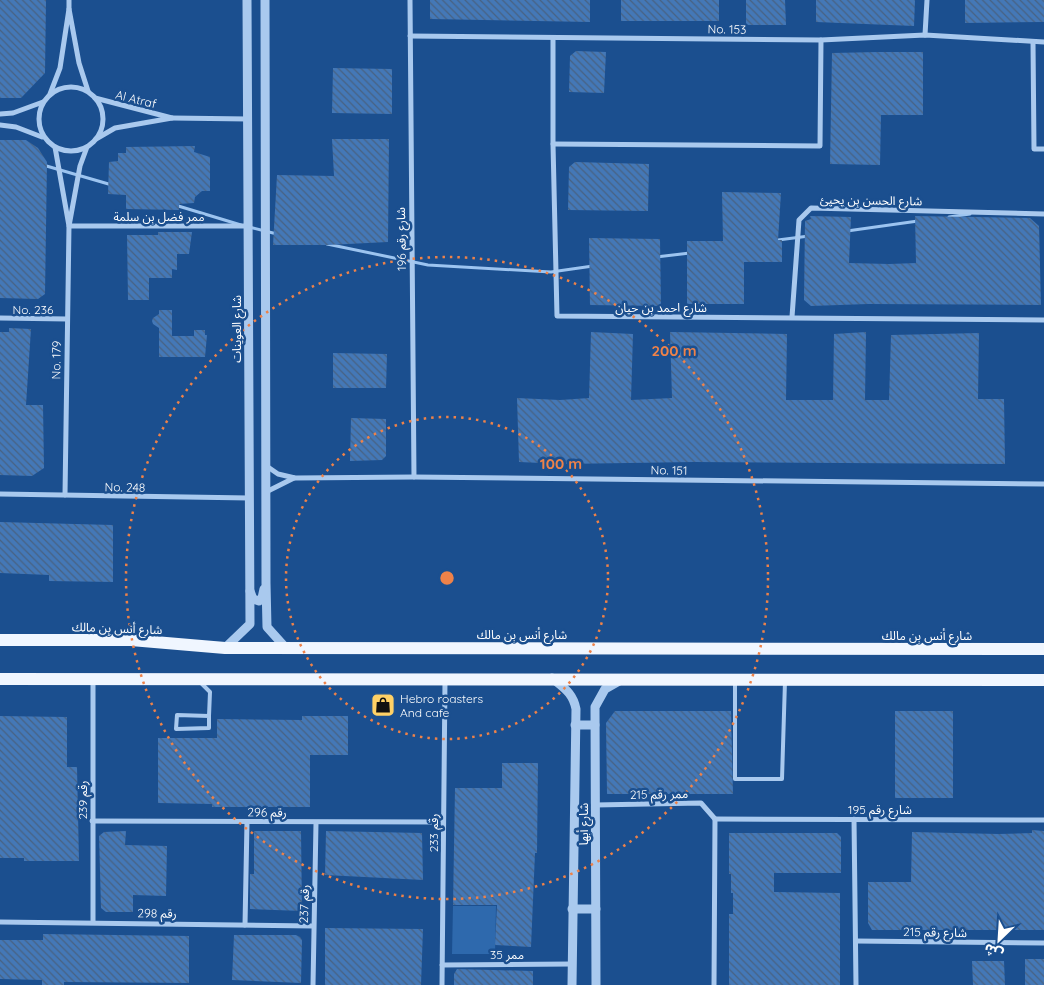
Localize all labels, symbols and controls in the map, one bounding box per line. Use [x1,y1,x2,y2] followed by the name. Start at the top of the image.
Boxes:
[708,21,746,37] street label: No. 153
[114,87,159,111] street label: Al Atraf
[820,192,922,210] street label: شارع الحسن بن يحيئ
[393,207,411,271] street label: شارع رقم 196
[113,209,205,224] street label: ممر فضل بن سلمة
[229,295,246,363] street label: شارع العوينات
[615,300,707,317] street label: شارع احمد بن حيان
[13,302,54,317] street label: No. 236
[48,340,64,379] street label: No. 179
[652,341,697,360] text: 200 m
[540,454,582,473] text: 100 m
[650,462,688,478] street label: No. 151
[105,479,145,495] street label: No. 248
[438,569,456,587] centre of rings
[71,619,162,639] street label: شارع أنس بن مالك
[477,627,567,644] street label: شارع أنس بن مالك
[882,628,972,645] street label: شارع أنس بن مالك
[400,691,483,720] place label: Hebro roasters And cafe
[370,692,396,718] shop icon: Hebro roasters And cafe
[75,780,92,820] street label: رقم 239
[630,786,688,804] street label: ممر رقم 215
[848,802,912,819] street label: شارع رقم 195
[576,803,593,845] street label: شارع أبها
[247,804,287,822] street label: رقم 296
[426,814,443,852] street label: رقم 233
[296,884,314,924] street label: رقم 237
[137,905,177,923] street label: رقم 298
[974,915,1024,965] north arrow
[903,924,967,942] street label: شارع رقم 215
[981,940,1006,964] text: ش
[490,947,524,962] street label: ممر 35

